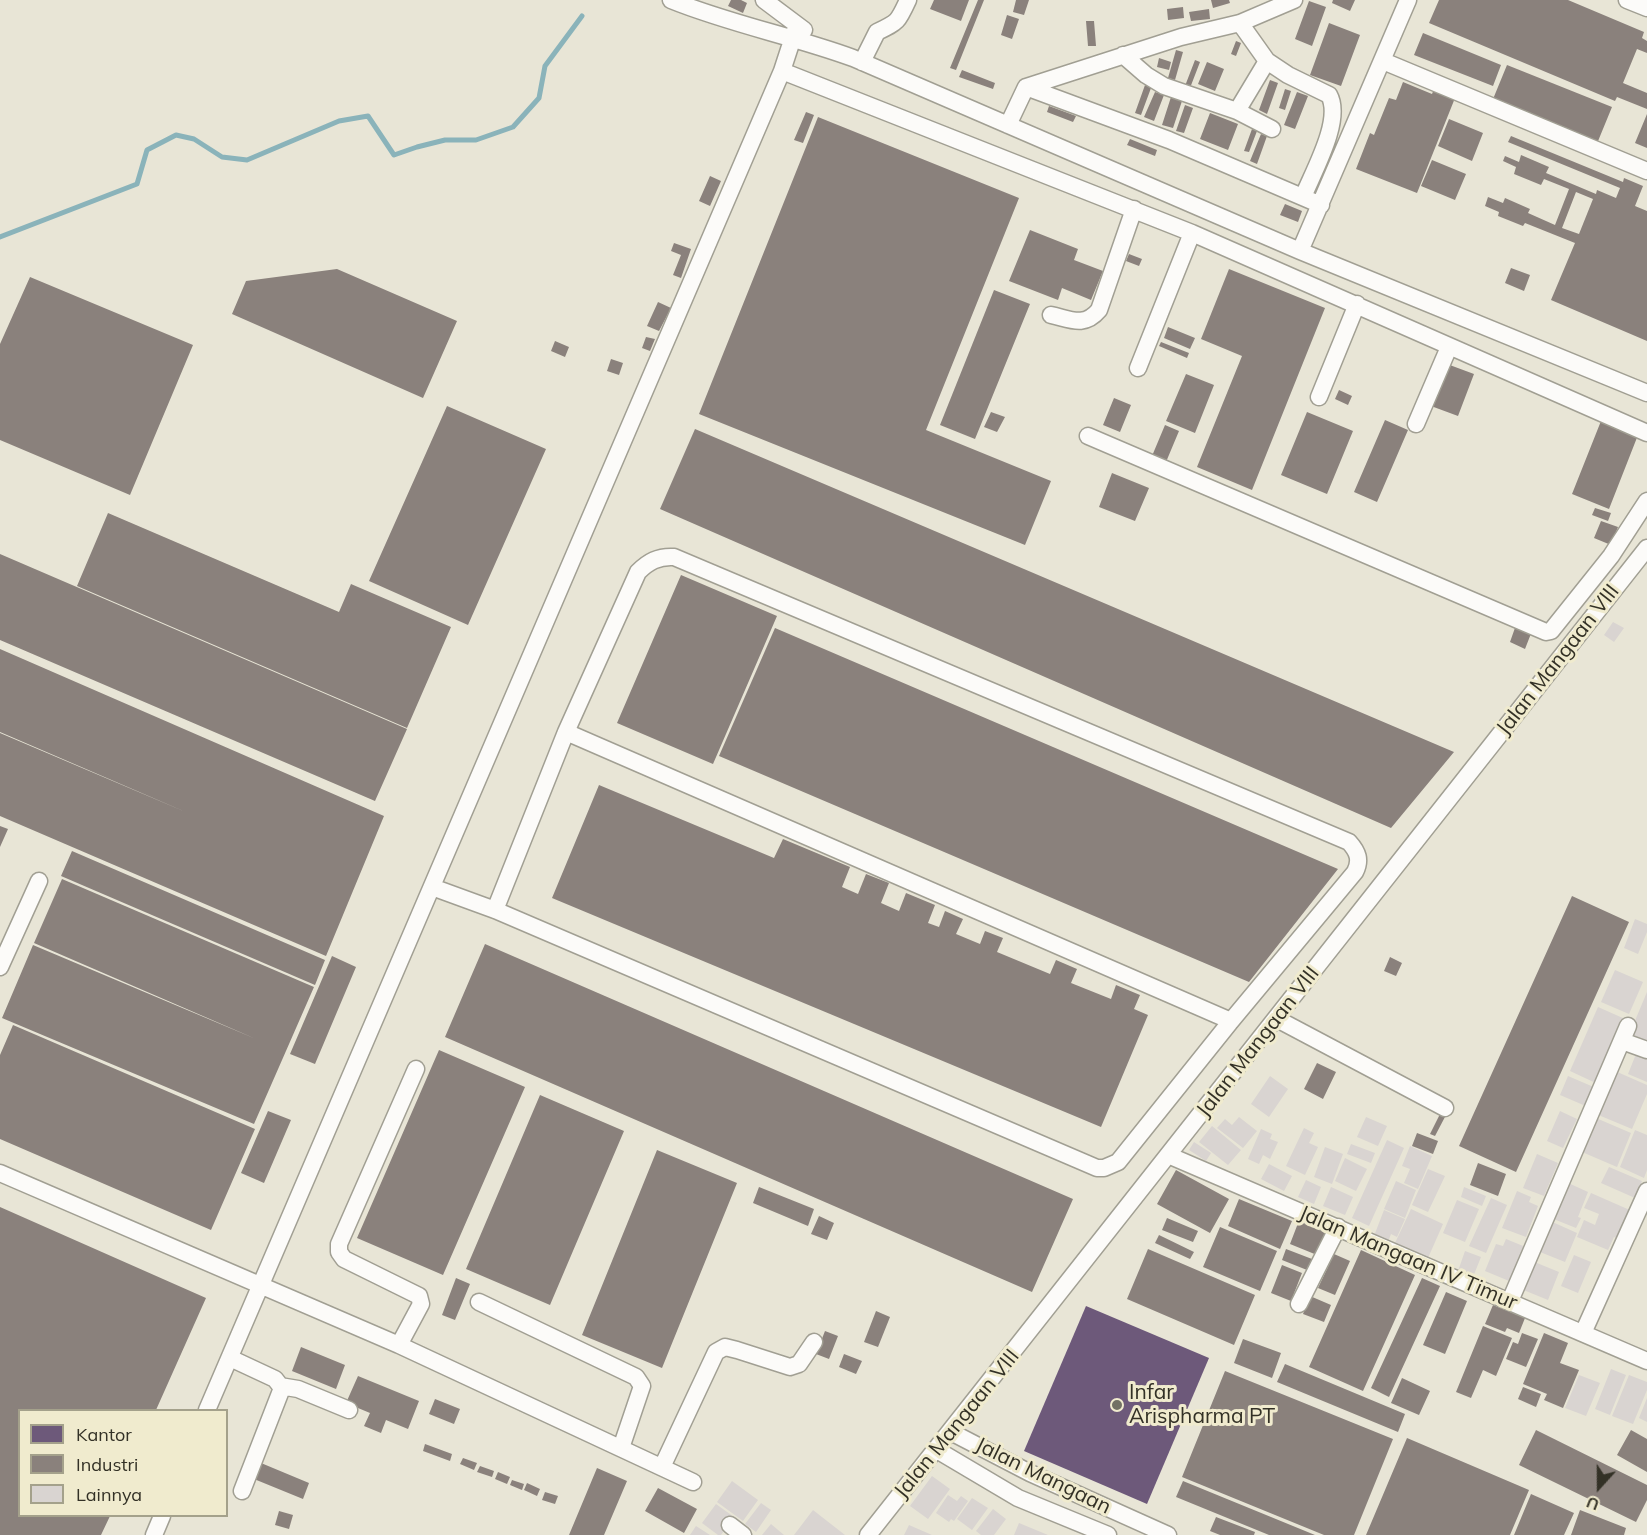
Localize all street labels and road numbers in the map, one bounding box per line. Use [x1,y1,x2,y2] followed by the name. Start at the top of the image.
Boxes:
[1491,580,1625,740] street label: Jalan Mangaan VIII
[1191,962,1325,1122] street label: Jalan Mangaan VIII
[1295,1201,1521,1315] street label: Jalan Mangaan IV Timur
[889,1344,1025,1504] street label: Jalan Mangaan VIII
[971,1432,1115,1520] street label: Jalan Mangaan

